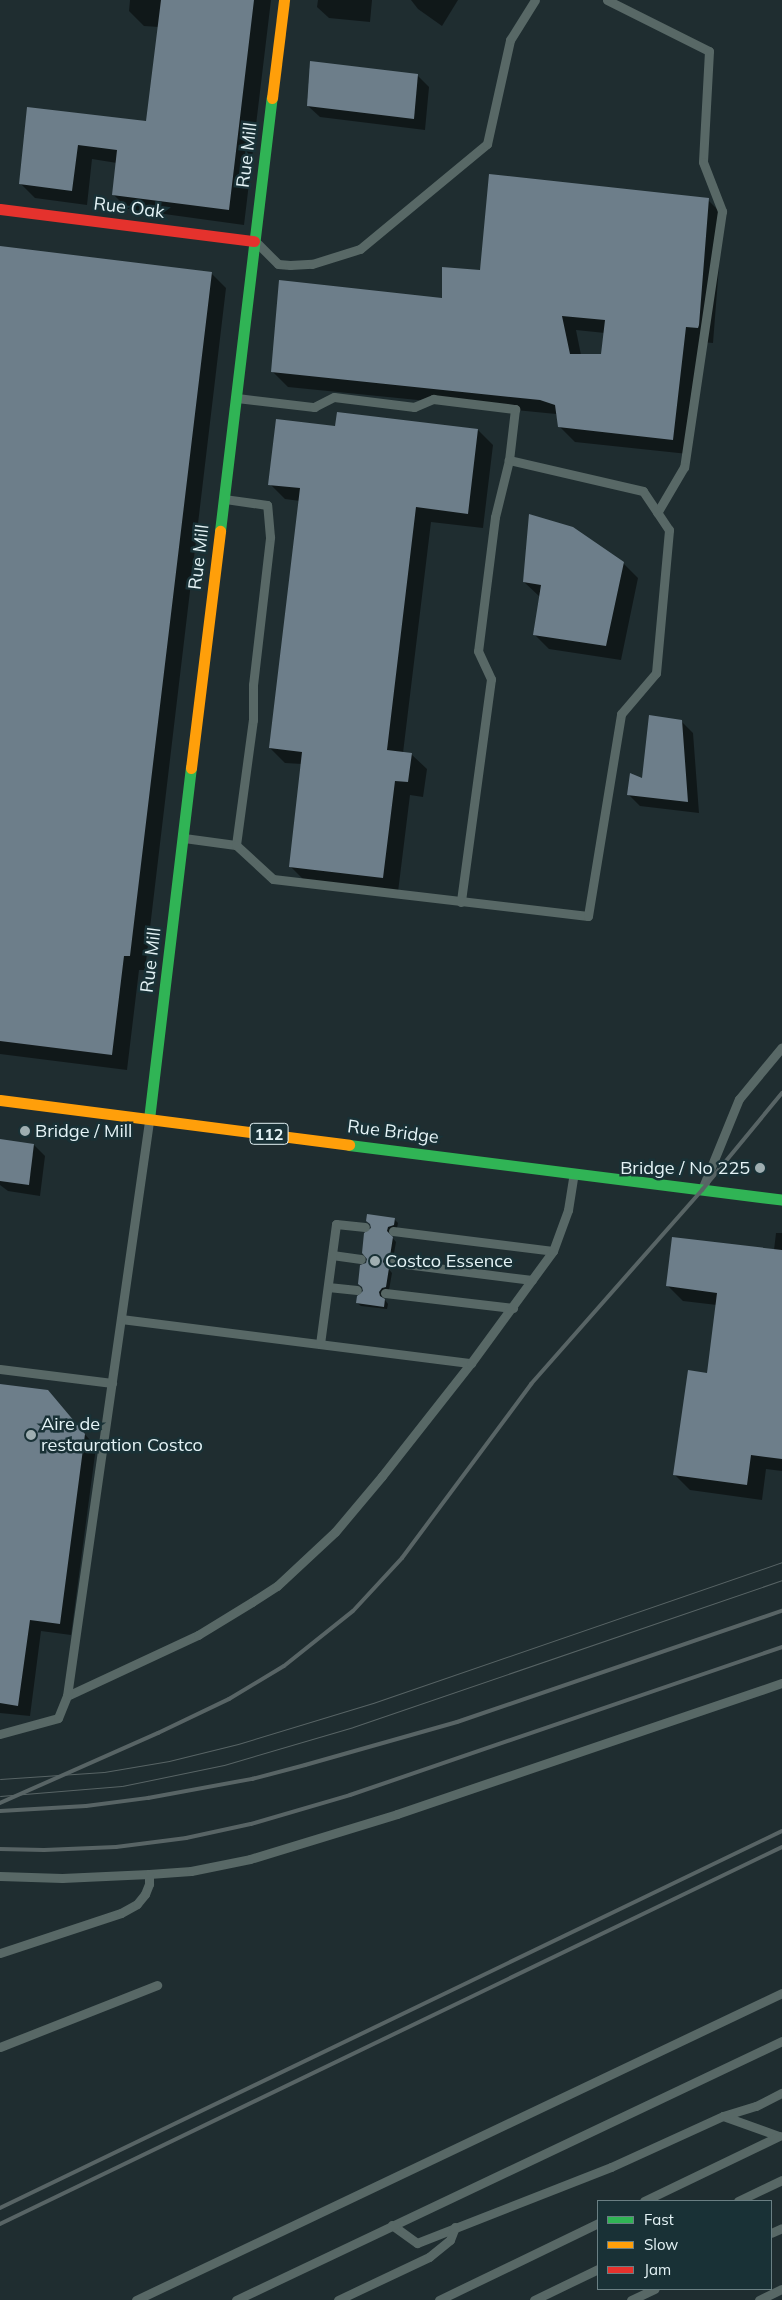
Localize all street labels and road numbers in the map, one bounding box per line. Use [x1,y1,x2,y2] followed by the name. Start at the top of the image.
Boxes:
[232,121,262,189] street label: Rue Mill
[92,193,166,223] street label: Rue Oak
[184,523,214,591] street label: Rue Mill
[136,926,166,994] street label: Rue Mill
[346,1116,440,1148] street label: Rue Bridge
[249,1120,289,1148] road number: 112

